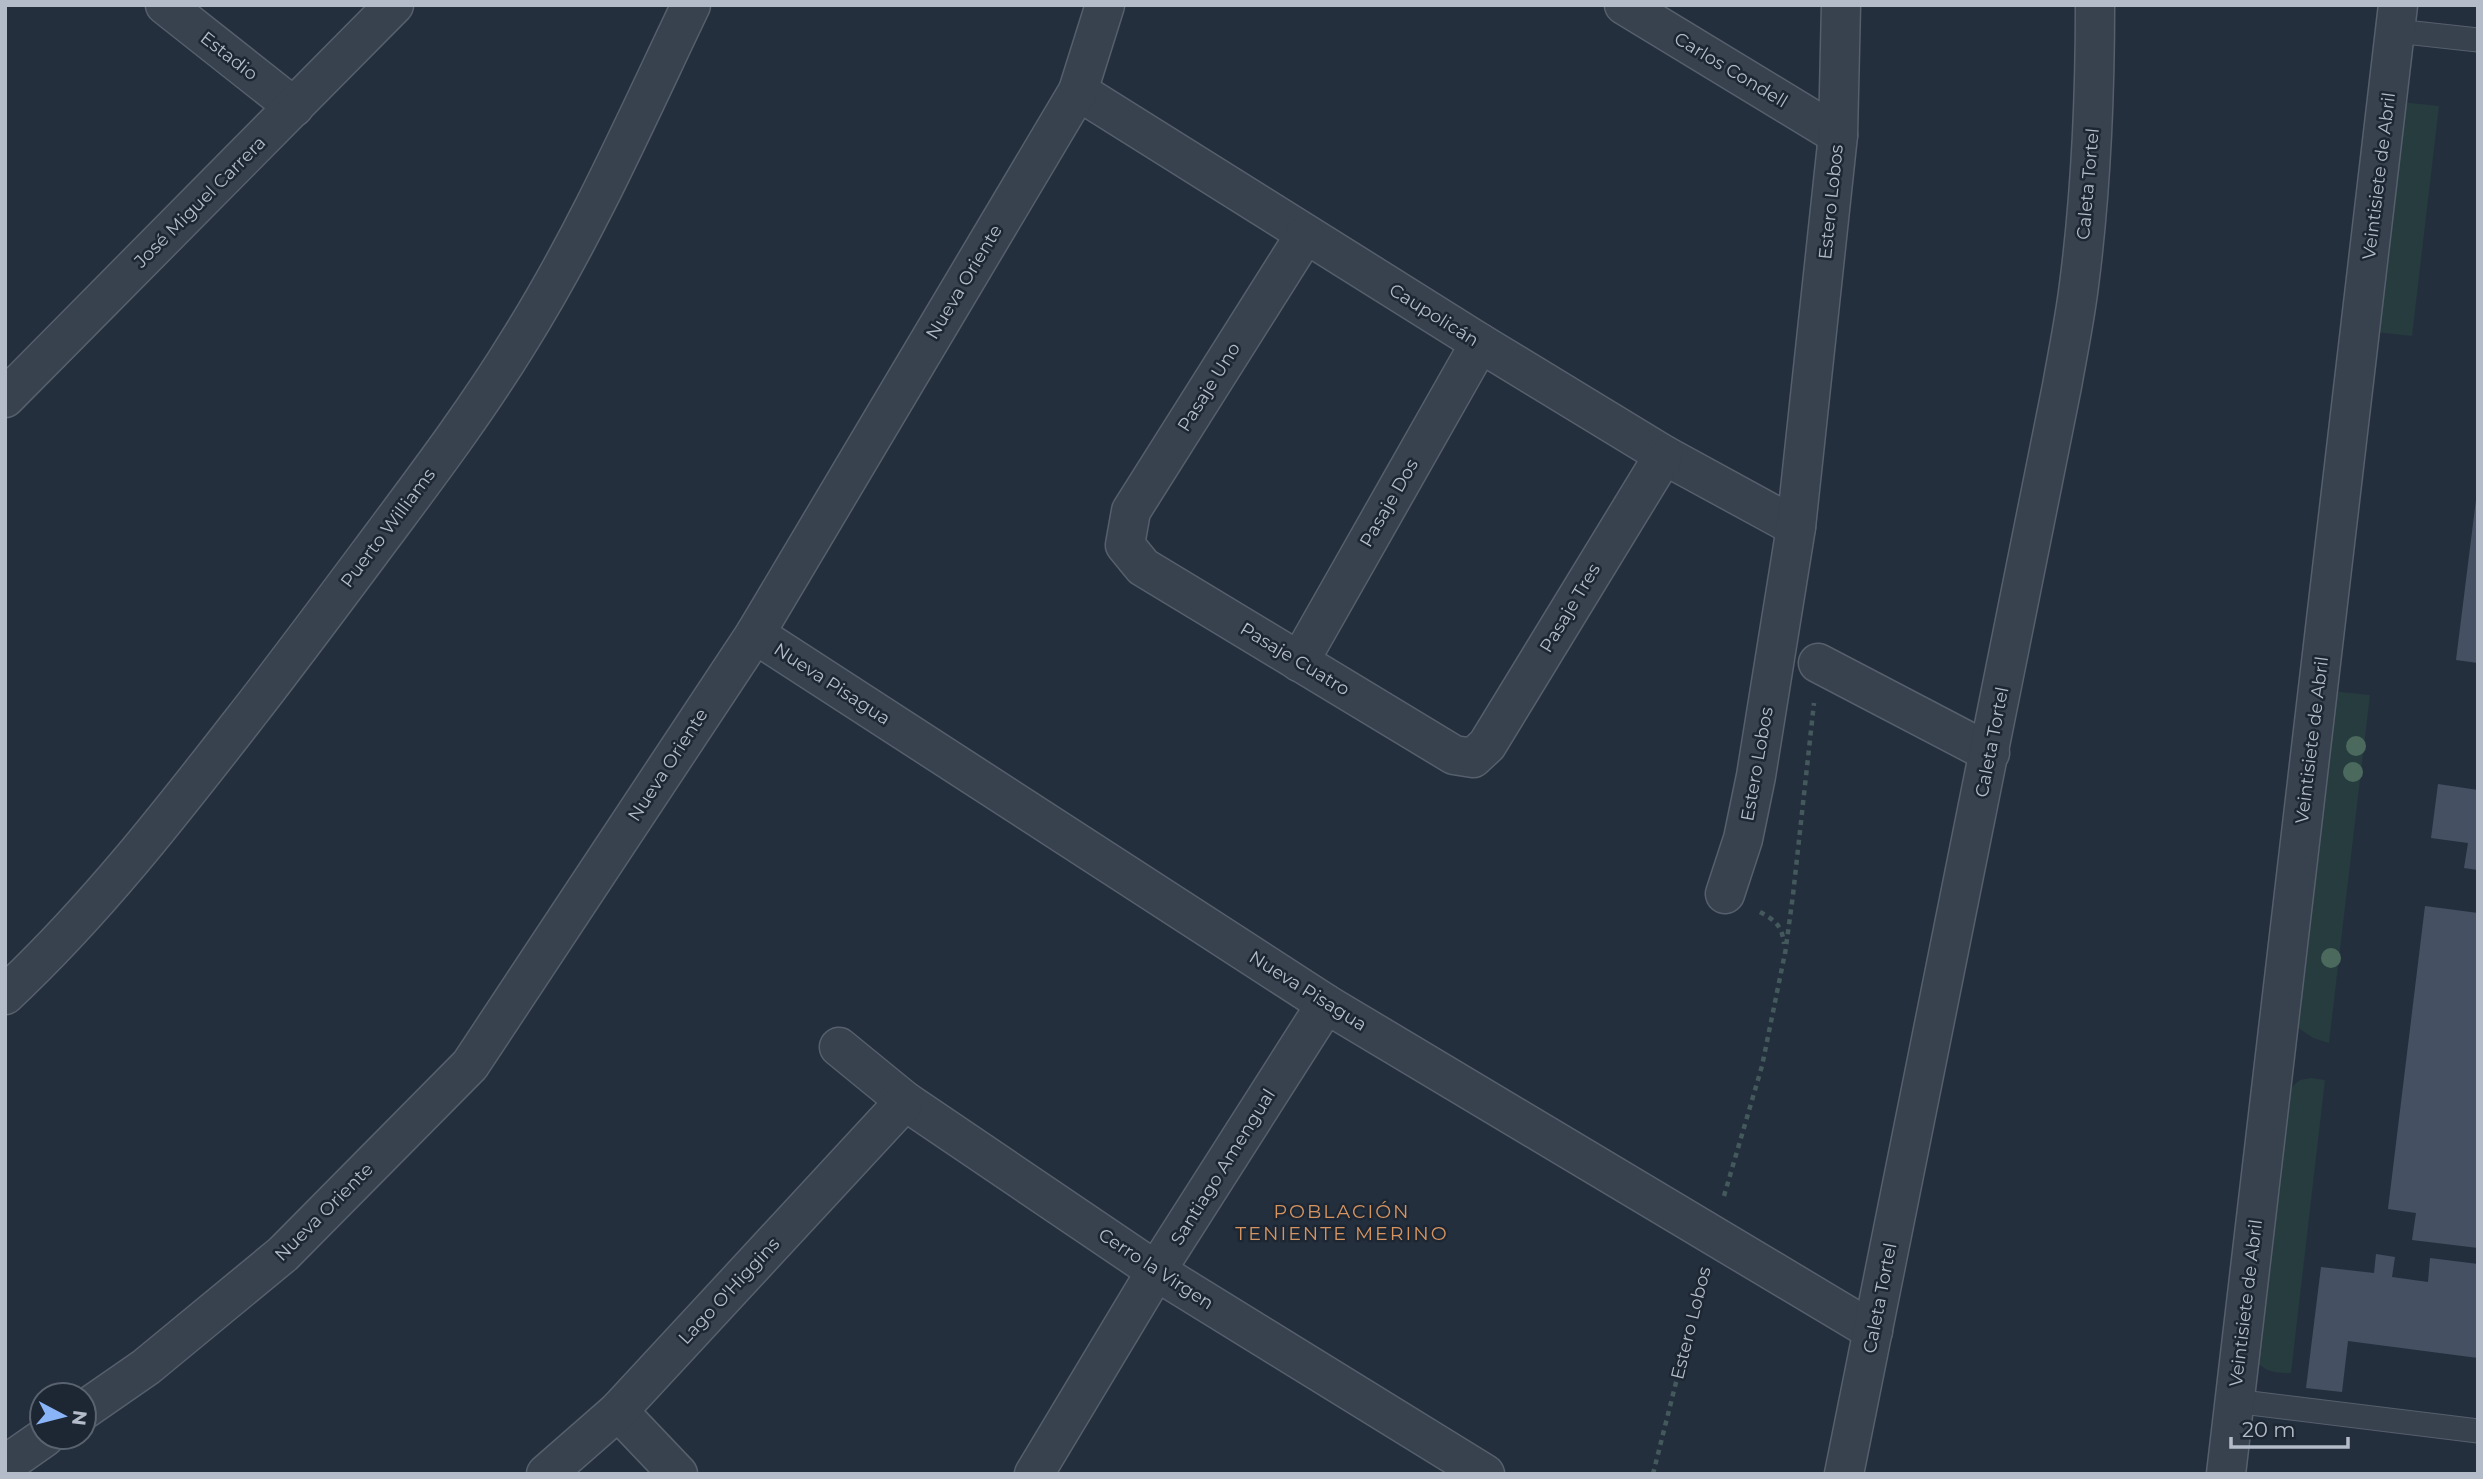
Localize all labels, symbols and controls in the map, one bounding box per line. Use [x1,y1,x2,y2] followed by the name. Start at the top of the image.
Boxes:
[196,27,262,85] street label: Estadio
[1670,27,1792,113] street label: Carlos Condell
[2358,91,2400,261] street label: Veintisiete de Abril
[2072,127,2104,241] street label: Caleta Tortel
[129,132,270,273] street label: José Miguel Carrera
[1814,143,1848,261] street label: Estero Lobos
[921,220,1007,343] street label: Nueva Oriente
[1385,279,1483,351] street label: Caupolicán
[1173,338,1245,436] street label: Pasaje Uno
[1355,455,1423,551] street label: Pasaje Dos
[336,464,440,592] street label: Puerto Williams
[1535,559,1605,656] street label: Pasaje Tres
[1236,618,1354,700] street label: Pasaje Cuatro
[770,638,894,730] street label: Nueva Pisagua
[2291,655,2333,825] street label: Veintisiete de Abril
[1971,685,2013,799] street label: Caleta Tortel
[623,704,713,826] street label: Nueva Oriente
[1736,705,1778,823] street label: Estero Lobos
[1245,946,1371,1036] street label: Nueva Pisagua
[1166,1085,1280,1249] street label: Santiago Amengual
[270,1158,378,1266] street label: Nueva Oriente
[1235,1200,1449,1245] district label: POBLACIÓN TENIENTE MERINO
[2225,1218,2267,1388] street label: Veintisiete de Abril
[1094,1224,1218,1314] street label: Cerro la Virgen
[674,1233,784,1349] street label: Lago O'Higgins
[1859,1241,1901,1355] street label: Caleta Tortel
[1666,1264,1716,1382] street label: Estero Lobos
[28,1381,98,1451] north arrow
[2231,1406,2348,1450] scale bar
[67,1409,92,1427] text: N
[2242,1417,2296,1442] text: 20 m

